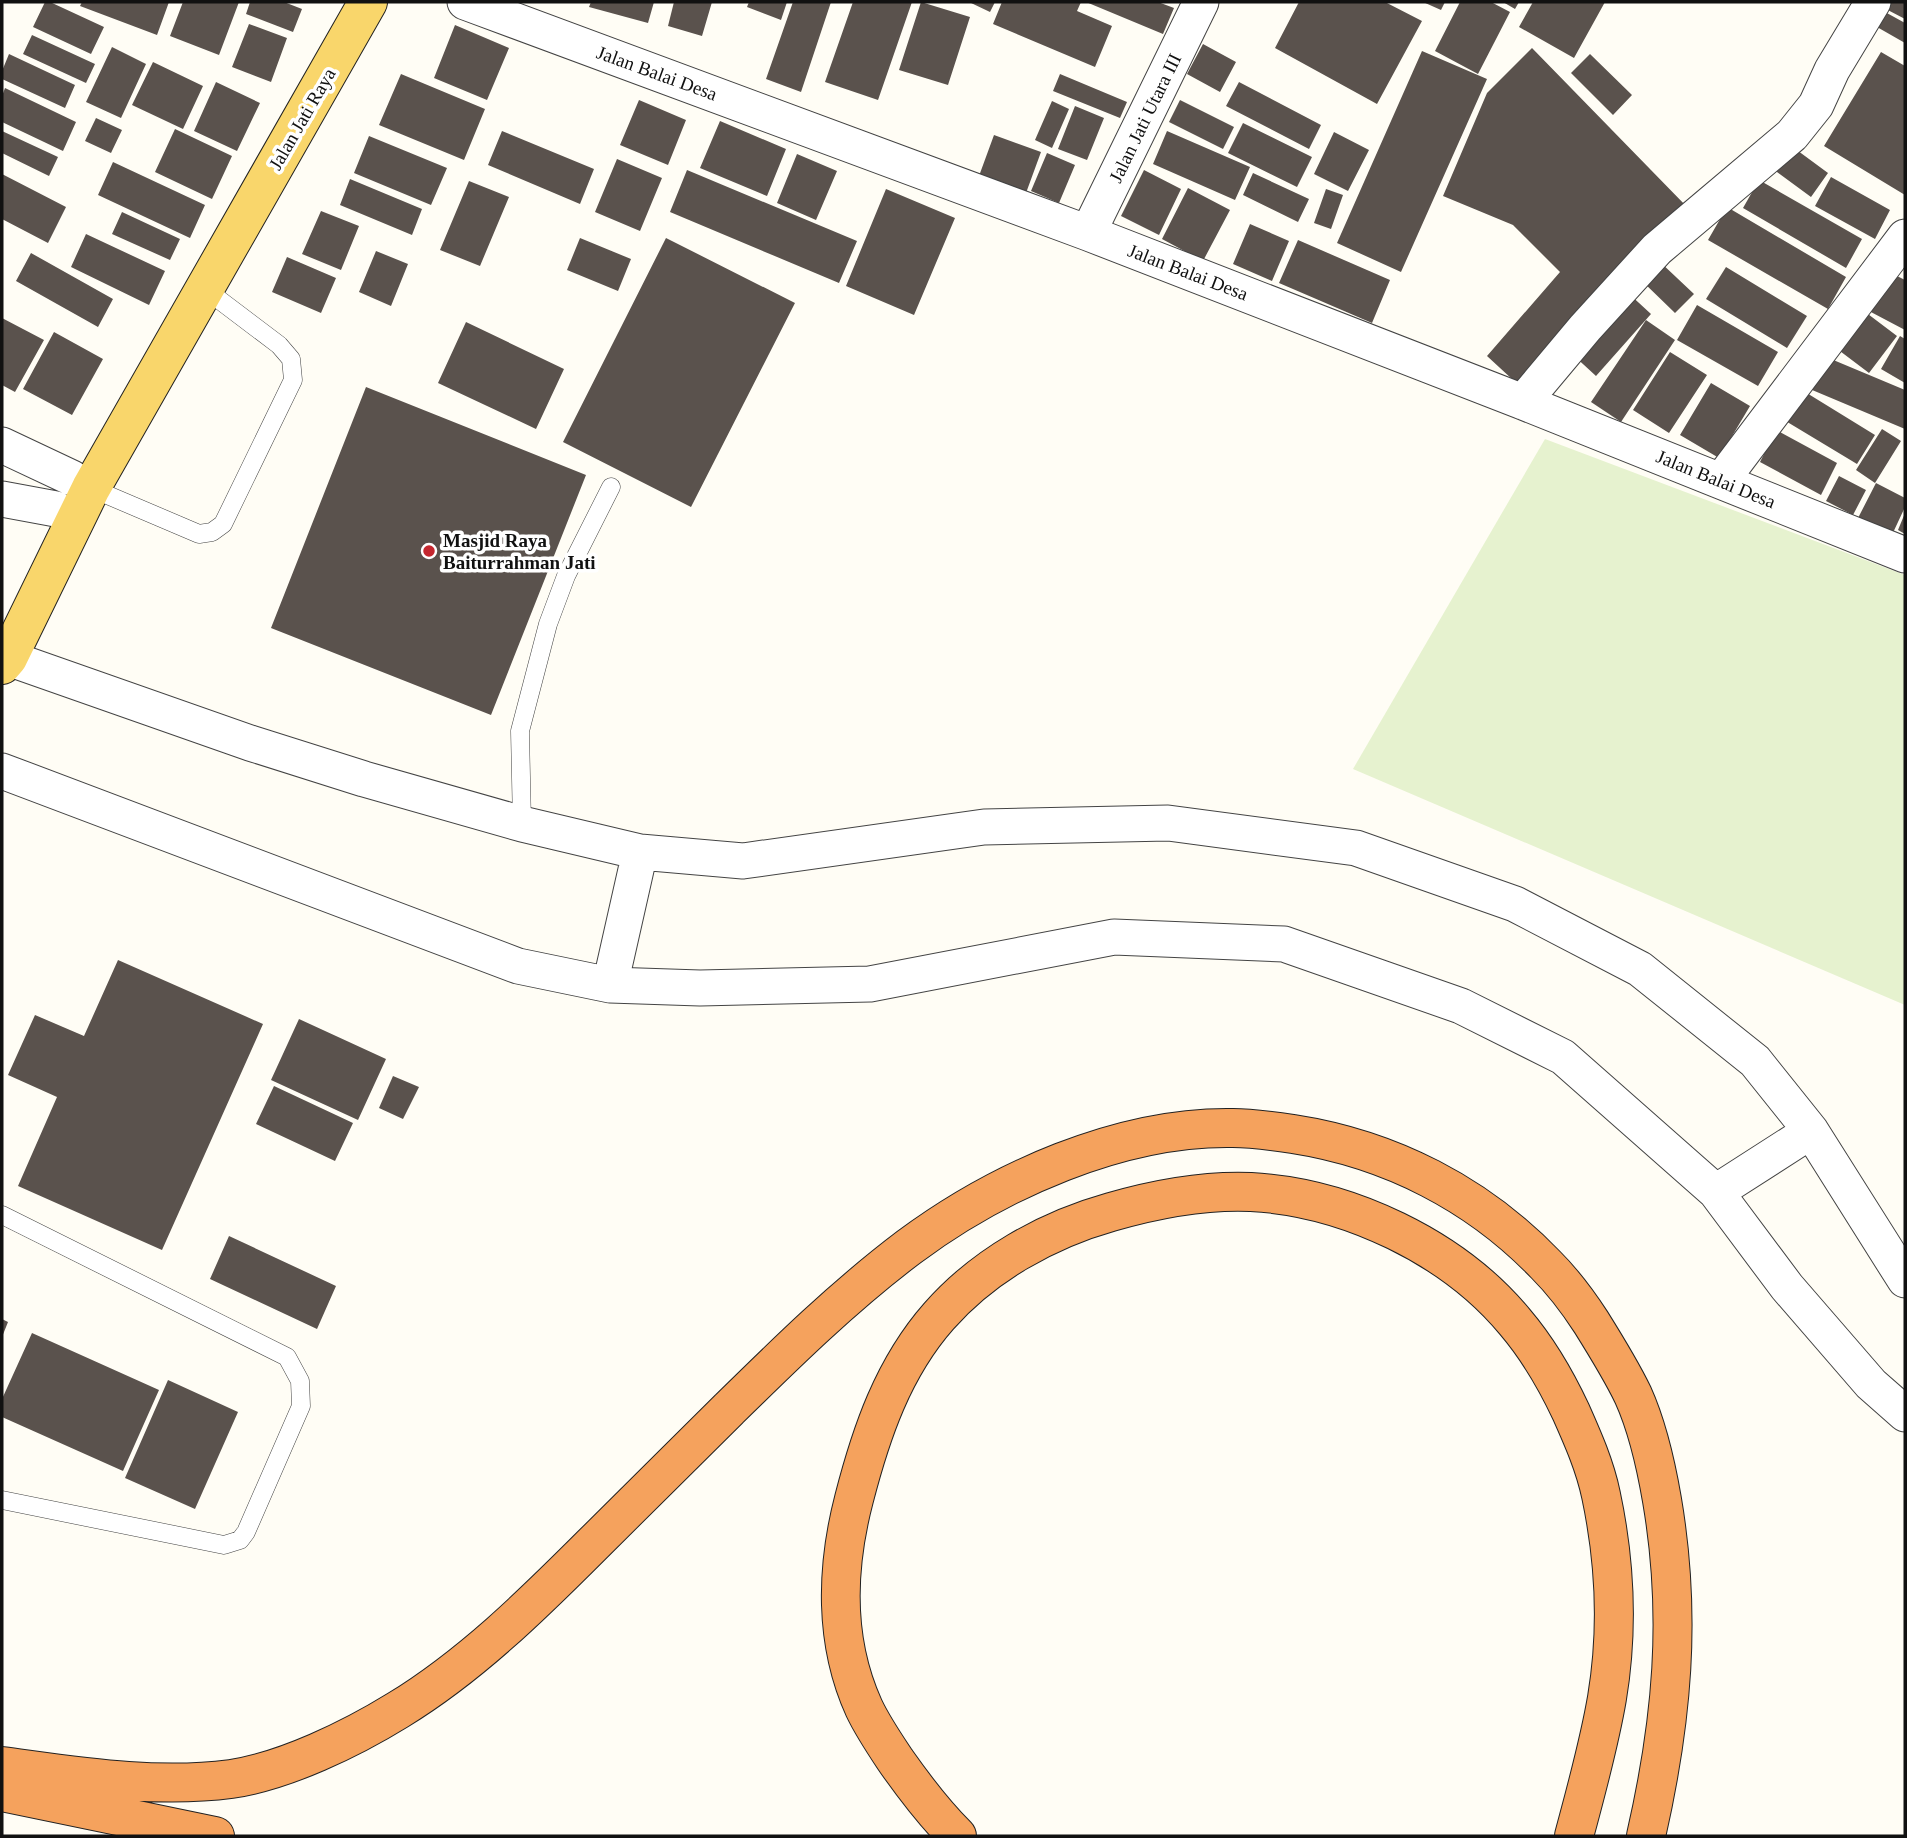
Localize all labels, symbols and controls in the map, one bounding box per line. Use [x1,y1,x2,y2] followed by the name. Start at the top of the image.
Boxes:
[594,41,721,105] street label: Jalan Balai Desa
[1105,50,1185,186] street label: Jalan Jati Utara III
[264,64,340,174] street label: Jalan Jati Raya
[1125,240,1251,305] street label: Jalan Balai Desa
[1653,446,1779,513] street label: Jalan Balai Desa
[443,530,596,573] place label: Masjid Raya Baiturrahman Jati
[421,543,437,559] marker: Masjid Raya Baiturrahman Jati

